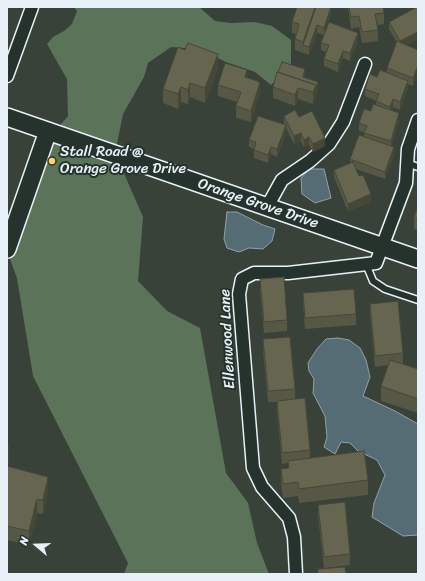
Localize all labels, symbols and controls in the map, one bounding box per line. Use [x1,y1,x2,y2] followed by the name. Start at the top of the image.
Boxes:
[60,143,186,178] place label: Stall Road @ Orange Grove Drive
[47,156,57,166] marker: Stall Road @ Orange Grove Drive
[195,175,321,233] street label: Orange Grove Drive
[216,288,240,390] street label: Ellenwood Lane
[16,525,56,565] north arrow
[14,534,34,548] text: N

